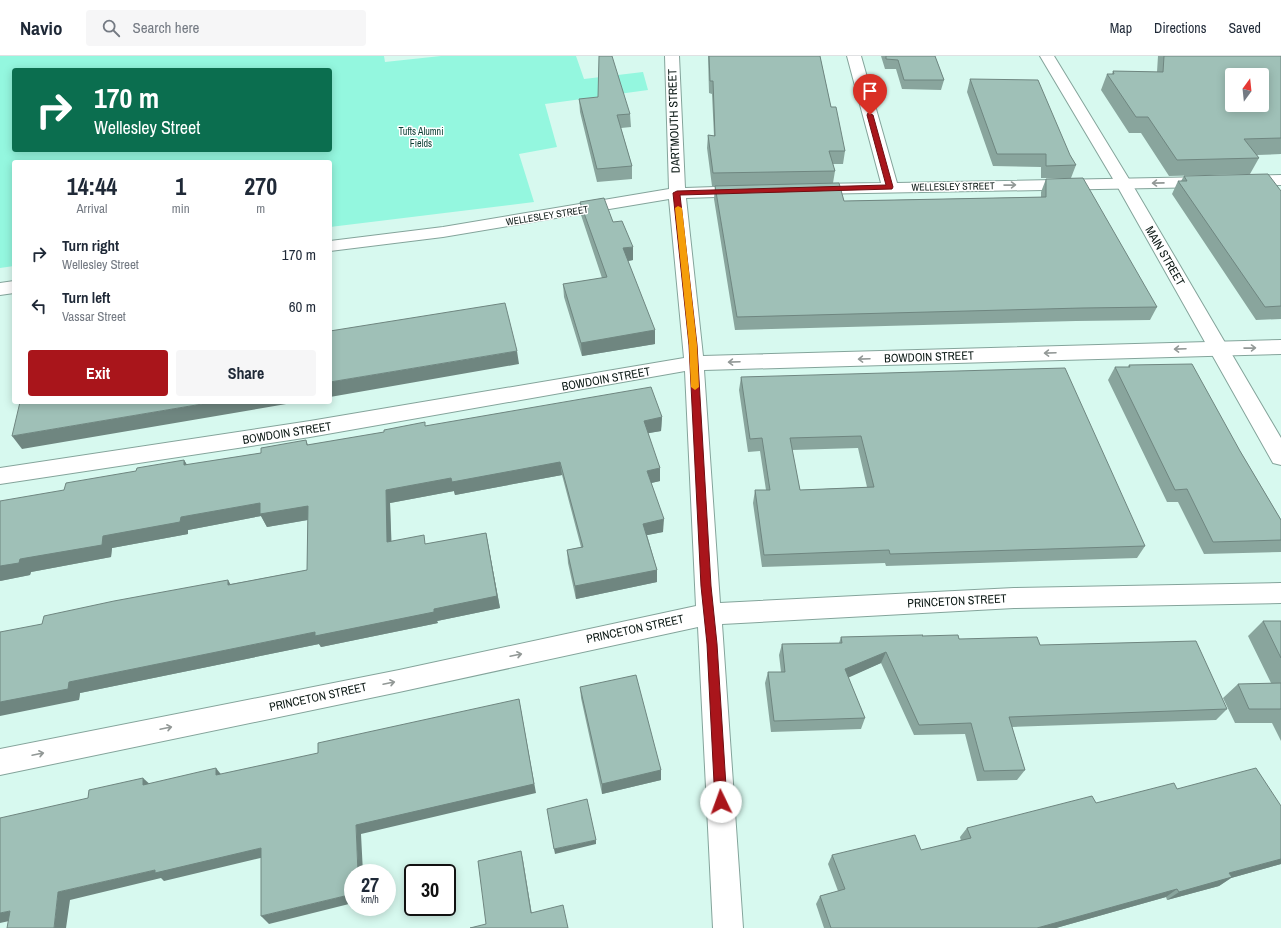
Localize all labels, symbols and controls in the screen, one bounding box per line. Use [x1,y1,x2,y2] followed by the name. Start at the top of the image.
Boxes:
[86,10,366,46] search box
[20,15,62,41] text: Navio
[100,17,122,39] icon: search
[132,17,199,38] text: Search here
[1110,19,1132,37] text: Map
[1154,19,1206,37] text: Directions
[1228,19,1261,37] text: Saved
[1225,68,1269,112] north arrow
[1225,68,1269,112] map controls
[664,69,684,173] street label: DARTMOUTH STREET
[853,74,887,115] pin
[94,79,159,117] text: 170 m
[859,80,881,102] icon: arrive
[28,84,80,136] icon: right
[94,115,200,140] text: Wellesley Street
[399,125,443,150] park label: Tufts Alumni Fields
[67,170,117,202] text: 14:44
[175,170,186,202] text: 1
[244,170,277,202] text: 270
[911,179,995,194] street label: WELLESLEY STREET
[1152,179,1165,187] one-way arrow
[1003,181,1016,189] one-way arrow
[77,200,107,217] text: Arrival
[172,200,190,217] text: min
[256,200,265,217] text: m
[505,203,589,228] street label: WELLESLEY STREET
[1142,223,1188,289] street label: MAIN STREET
[62,235,119,256] text: Turn right
[28,243,50,265] icon: right
[282,244,316,265] text: 170 m
[62,256,139,273] text: Wellesley Street
[62,287,110,308] text: Turn left
[28,295,50,317] icon: left
[289,296,316,317] text: 60 m
[62,308,126,325] text: Vassar Street
[1243,344,1256,352] one-way arrow
[1174,346,1187,353] one-way arrow
[884,347,974,367] street label: BOWDOIN STREET
[1044,349,1057,357] one-way arrow
[28,350,168,396] button: Exit
[176,350,316,396] button: Share
[858,355,871,362] one-way arrow
[728,358,741,366] one-way arrow
[560,363,652,395] street label: BOWDOIN STREET
[241,418,333,448] street label: BOWDOIN STREET
[907,590,1007,612] street label: PRINCETON STREET
[585,611,685,647] street label: PRINCETON STREET
[509,651,522,659] one-way arrow
[382,678,395,686] one-way arrow
[268,679,368,715] street label: PRINCETON STREET
[159,724,172,732] one-way arrow
[31,750,44,758] one-way arrow
[700,781,742,823] position arrow
[404,864,456,916] speed limit sign: 30
[361,871,379,898] text: 27
[361,893,379,906] text: km/h

